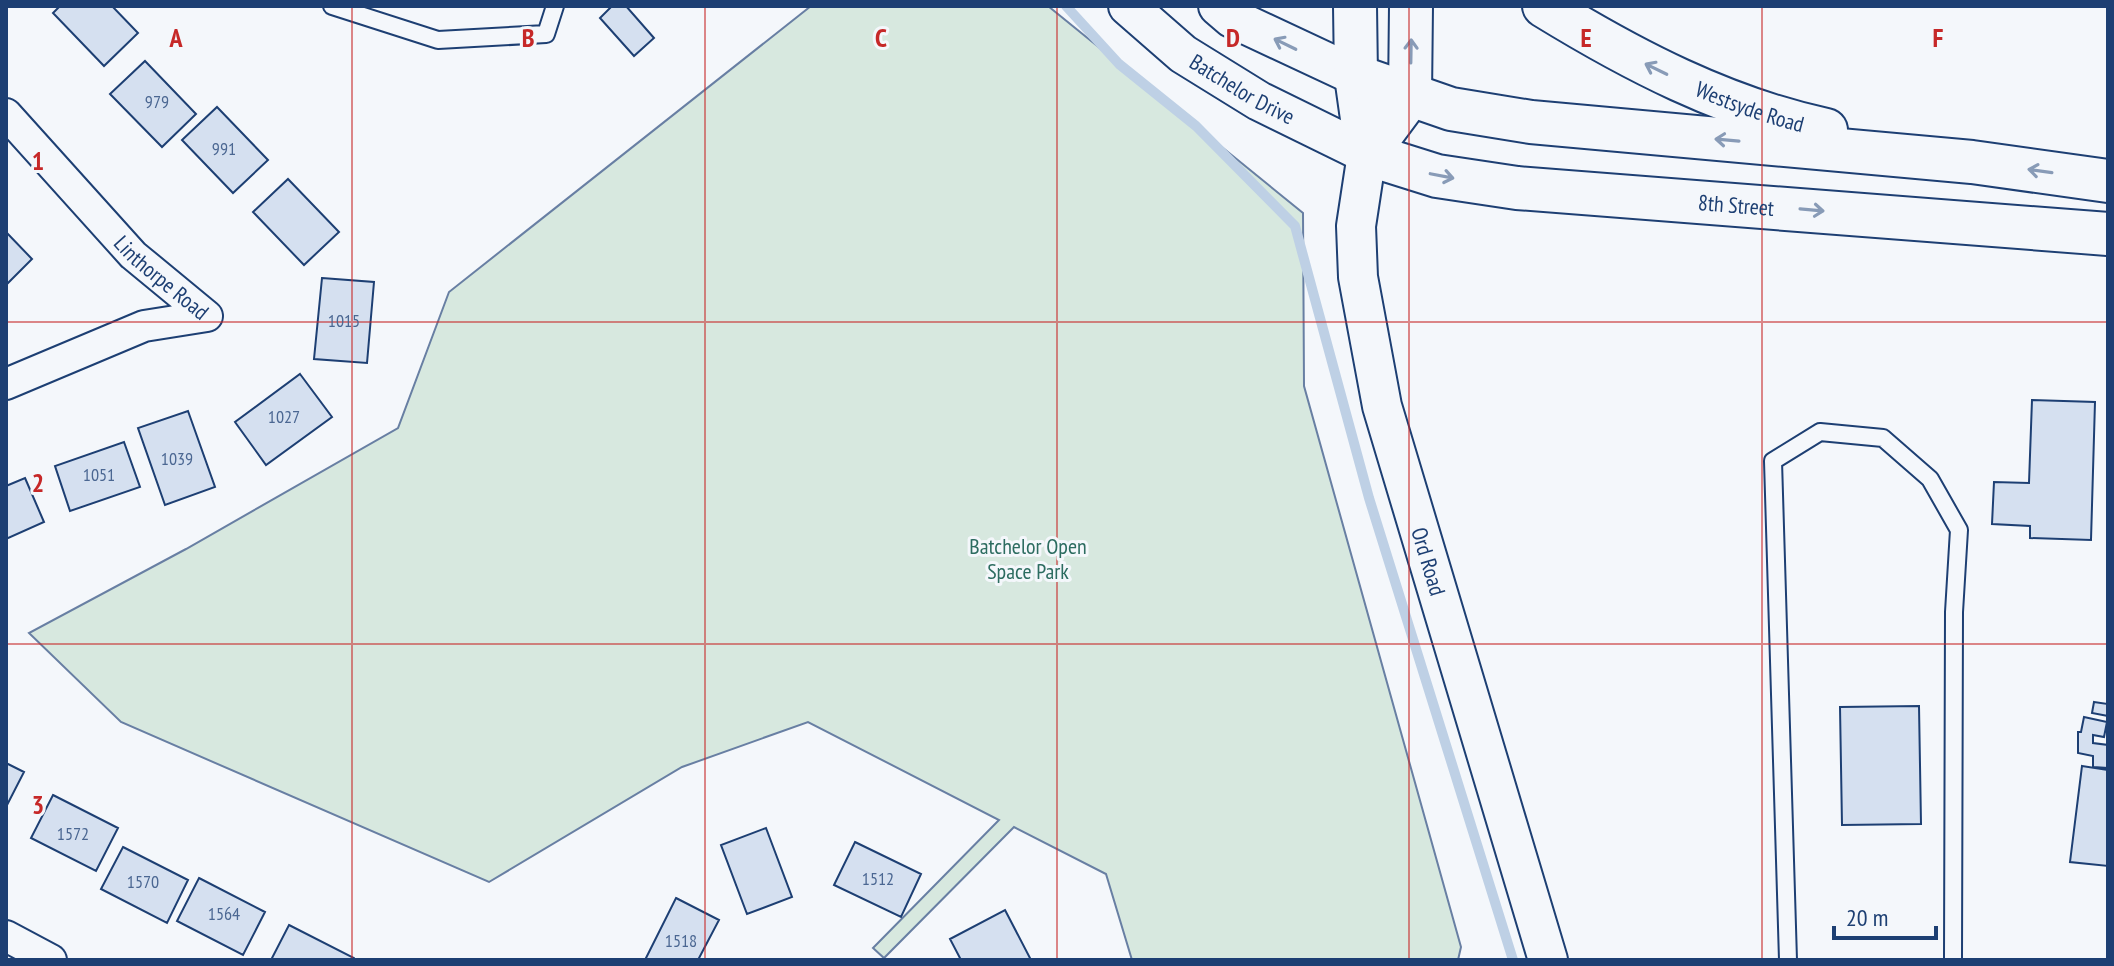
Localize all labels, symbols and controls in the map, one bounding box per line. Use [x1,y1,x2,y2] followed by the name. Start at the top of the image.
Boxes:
[168,21,183,54] text: A
[522,21,535,54] text: B
[875,21,887,54] text: C
[1226,21,1240,54] text: D
[1580,21,1592,54] text: E
[1933,21,1944,54] text: F
[1273,36,1297,51] one-way arrow
[1403,38,1419,65] one-way arrow
[1185,48,1299,130] street label: Batchelor Drive
[1645,61,1669,76] one-way arrow
[1691,75,1807,138] street label: Westsyde Road
[145,90,169,113] house number: 979
[1714,132,1740,147] one-way arrow
[212,137,236,160] house number: 991
[32,144,44,177] text: 1
[2028,163,2053,178] one-way arrow
[1429,169,1454,184] one-way arrow
[1697,188,1775,222] street label: 8th Street
[1798,203,1825,218] one-way arrow
[108,230,215,326] street label: Linthorpe Road
[328,309,360,332] house number: 1015
[268,405,300,428] house number: 1027
[161,447,193,470] house number: 1039
[83,463,115,486] house number: 1051
[32,466,44,499] text: 2
[1405,524,1452,599] street label: Ord Road
[969,532,1087,585] park label: Batchelor Open Space Park
[32,788,44,821] text: 3
[57,822,89,845] house number: 1572
[862,867,894,890] house number: 1512
[127,870,159,893] house number: 1570
[1834,890,1936,940] scale bar
[208,902,240,925] house number: 1564
[1846,902,1888,933] text: 20 m
[665,929,697,952] house number: 1518

